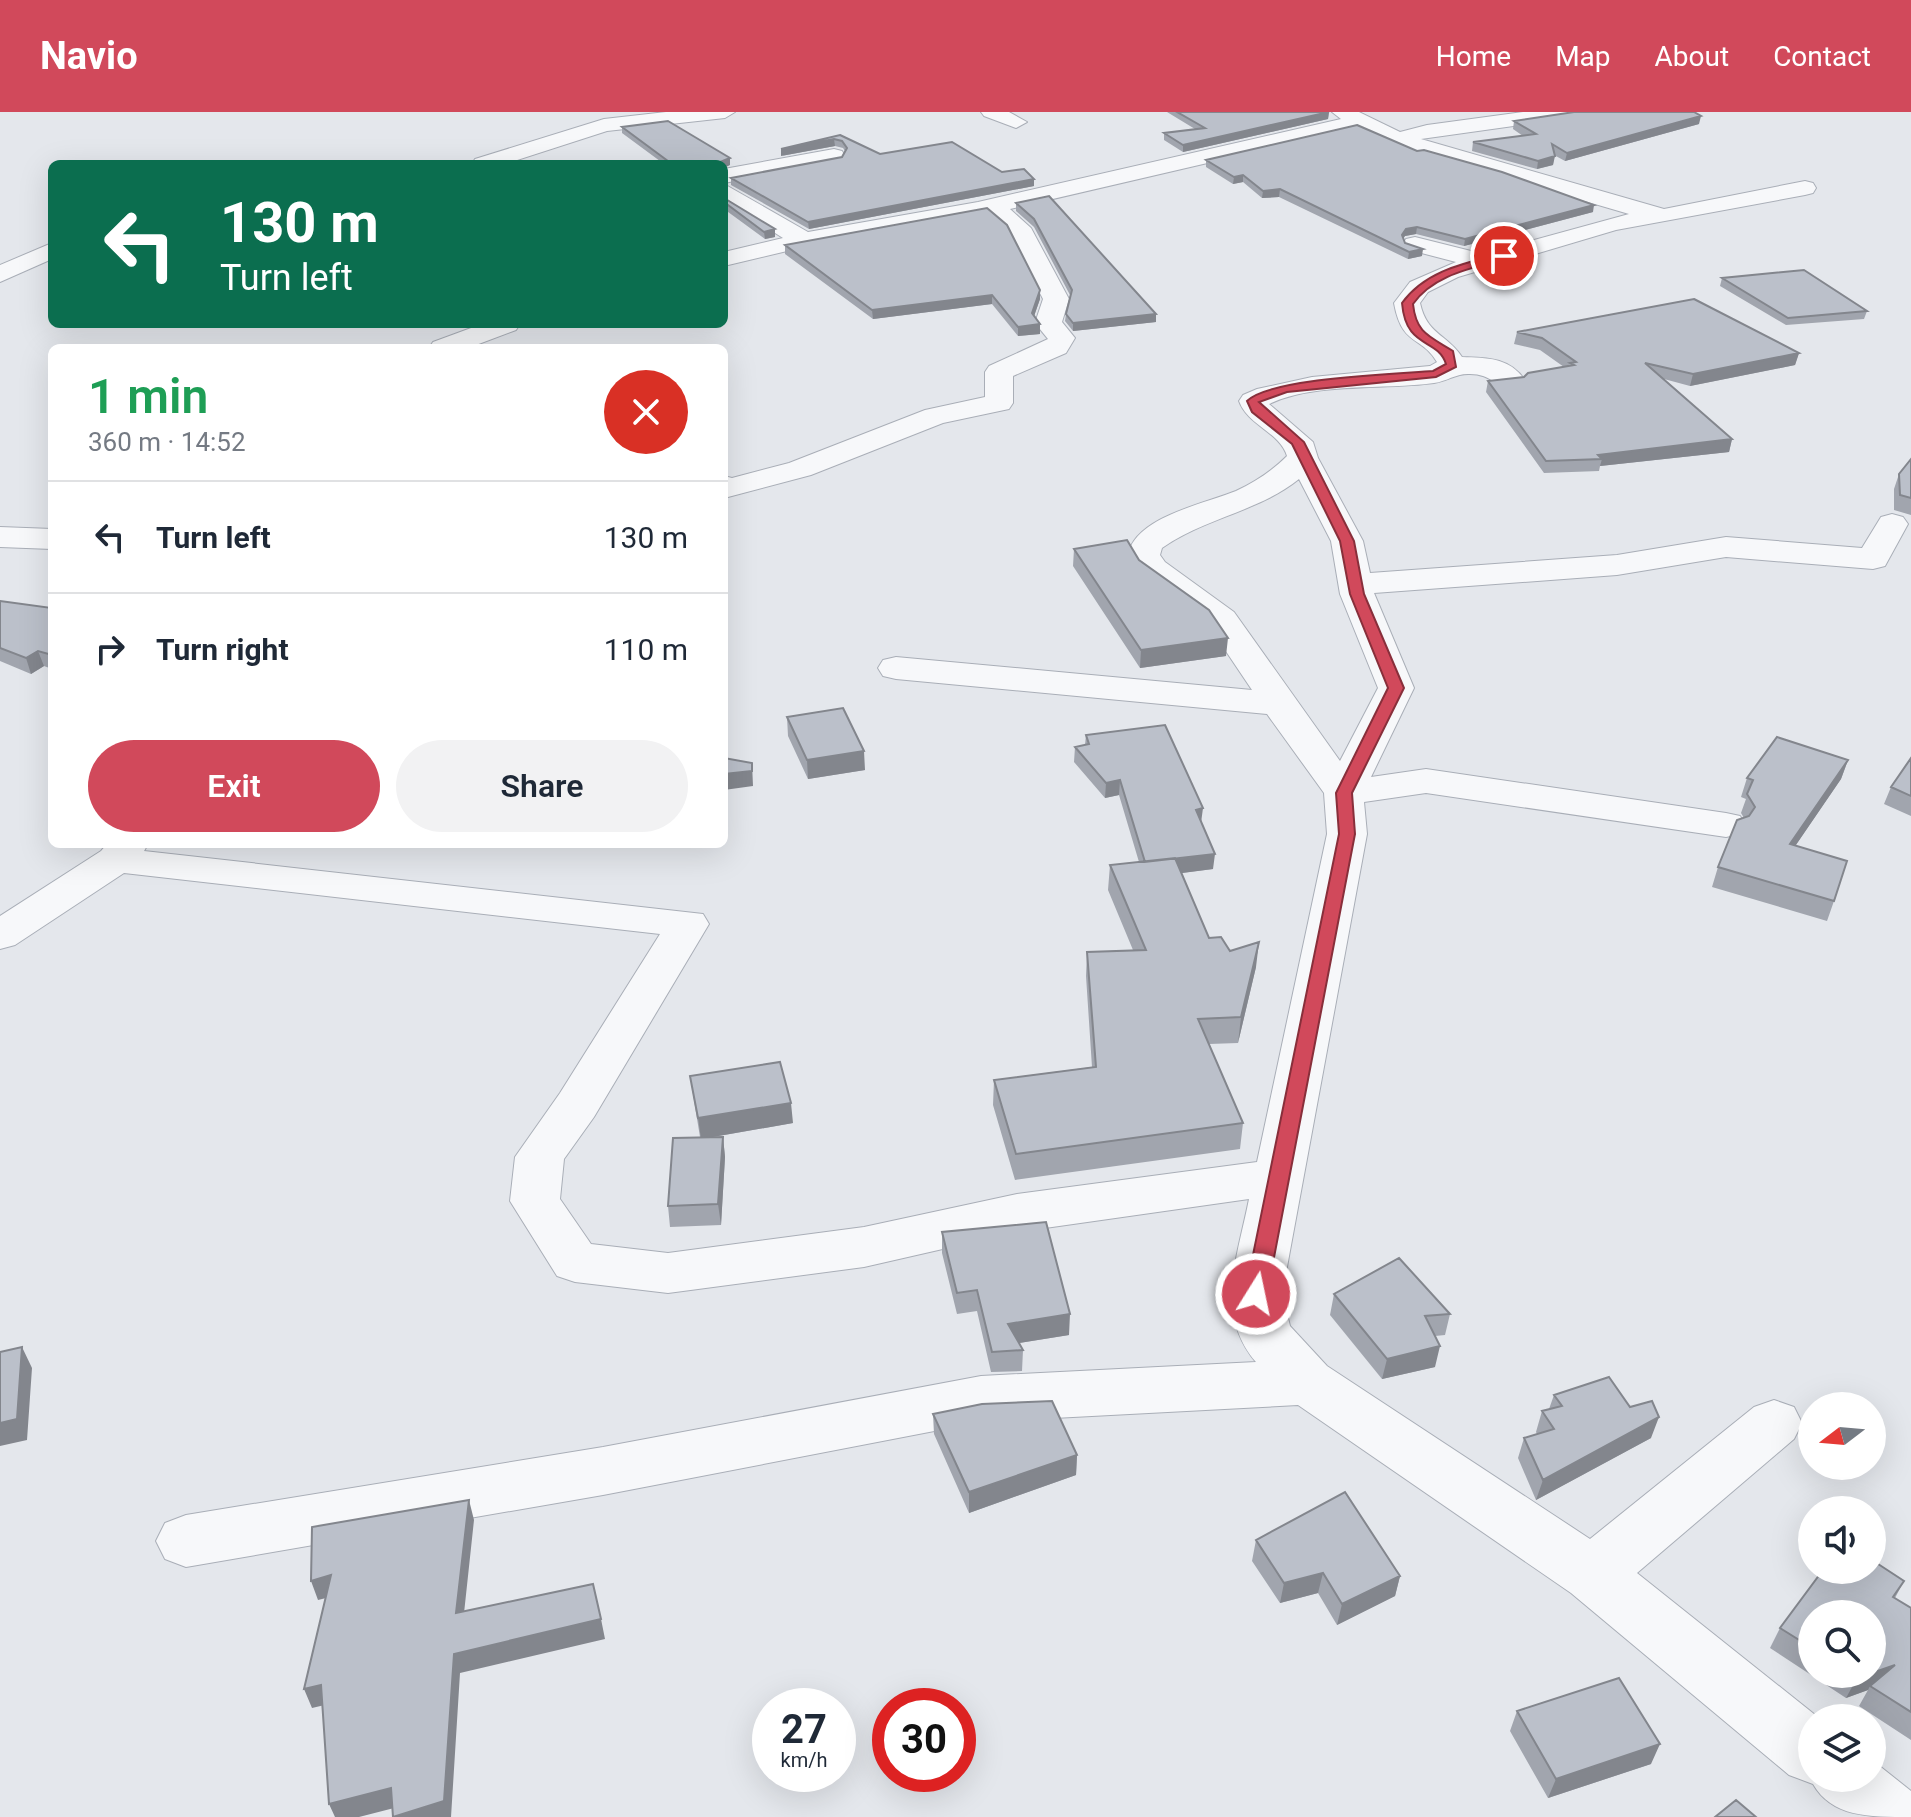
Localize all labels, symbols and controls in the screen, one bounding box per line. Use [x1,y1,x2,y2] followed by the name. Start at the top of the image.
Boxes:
[40,34,138,78] text: Navio
[1436,40,1511,73] text: Home
[1555,40,1611,73] text: Map
[1655,40,1729,73] text: About
[1773,40,1871,73] text: Contact
[220,190,379,256] text: 130 m
[88,192,192,296] icon: left
[1470,222,1538,290] pin
[1482,234,1526,278] icon: arrive
[220,257,353,299] text: Turn left
[88,368,208,425] text: 1 min
[604,370,688,454] button: close
[88,427,246,457] text: 360 m · 14:52
[88,515,132,559] icon: left
[156,520,271,555] text: Turn left
[604,520,688,555] text: 130 m
[88,627,132,671] icon: right
[156,632,289,667] text: Turn right
[604,632,688,667] text: 110 m
[88,740,380,832] button: Exit
[396,740,688,832] button: Share
[1214,1252,1298,1336] position arrow
[1798,1392,1886,1480] north arrow
[1798,1392,1886,1792] map controls
[1798,1496,1886,1584] button: sound
[1798,1600,1886,1688] button: search
[872,1688,976,1792] speed limit sign: 30
[1798,1704,1886,1792] button: layers
[781,1706,827,1753] text: 27
[781,1748,827,1772] text: km/h

